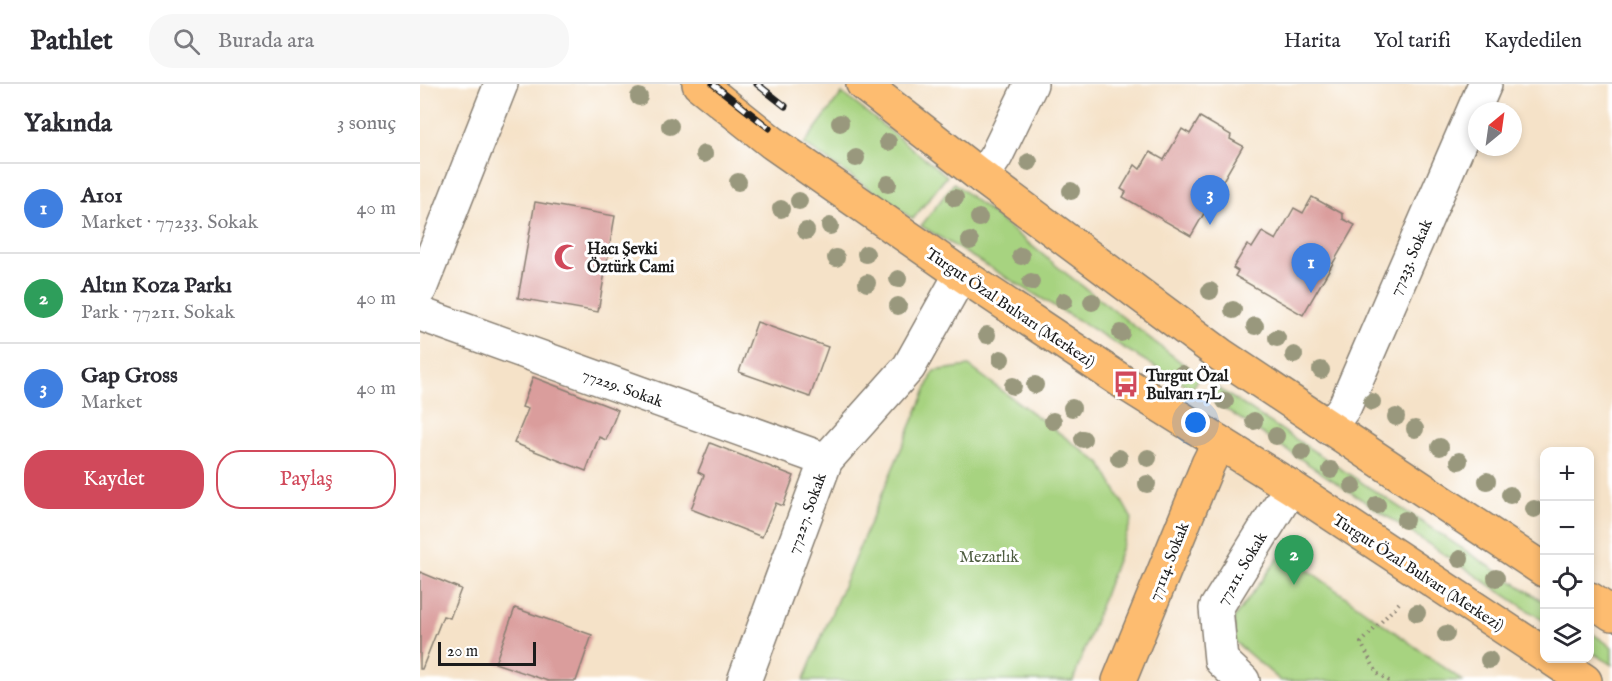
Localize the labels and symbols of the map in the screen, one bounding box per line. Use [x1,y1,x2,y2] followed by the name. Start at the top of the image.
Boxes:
[1468,102,1522,156] north arrow
[1190,176,1230,225] pin: 3
[1386,216,1438,299] street label: 77233. Sokak
[587,240,675,278] place label: Hacı Şevki Öztürk Cami
[552,242,582,272] mosque icon: Hacı Şevki Öztürk Cami
[921,244,1099,373] street label: Turgut Özal Bulvarı (Merkezi)
[1292,244,1330,293] pin: 1
[579,365,666,413] street label: 77229. Sokak
[1145,365,1229,405] place label: Turgut Özal Bulvarı 17L
[1111,369,1141,399] bus stop icon: Turgut Özal Bulvarı 17L
[1181,408,1210,437] your location
[784,470,832,557] street label: 77227. Sokak
[1328,510,1508,637] street label: Turgut Özal Bulvarı (Merkezi)
[1145,519,1195,604] street label: 77114. Sokak
[1213,528,1273,609] street label: 77211. Sokak
[1274,536,1314,585] pin: 2
[959,548,1019,568] park label: Mezarlık
[438,639,536,666] scale bar

